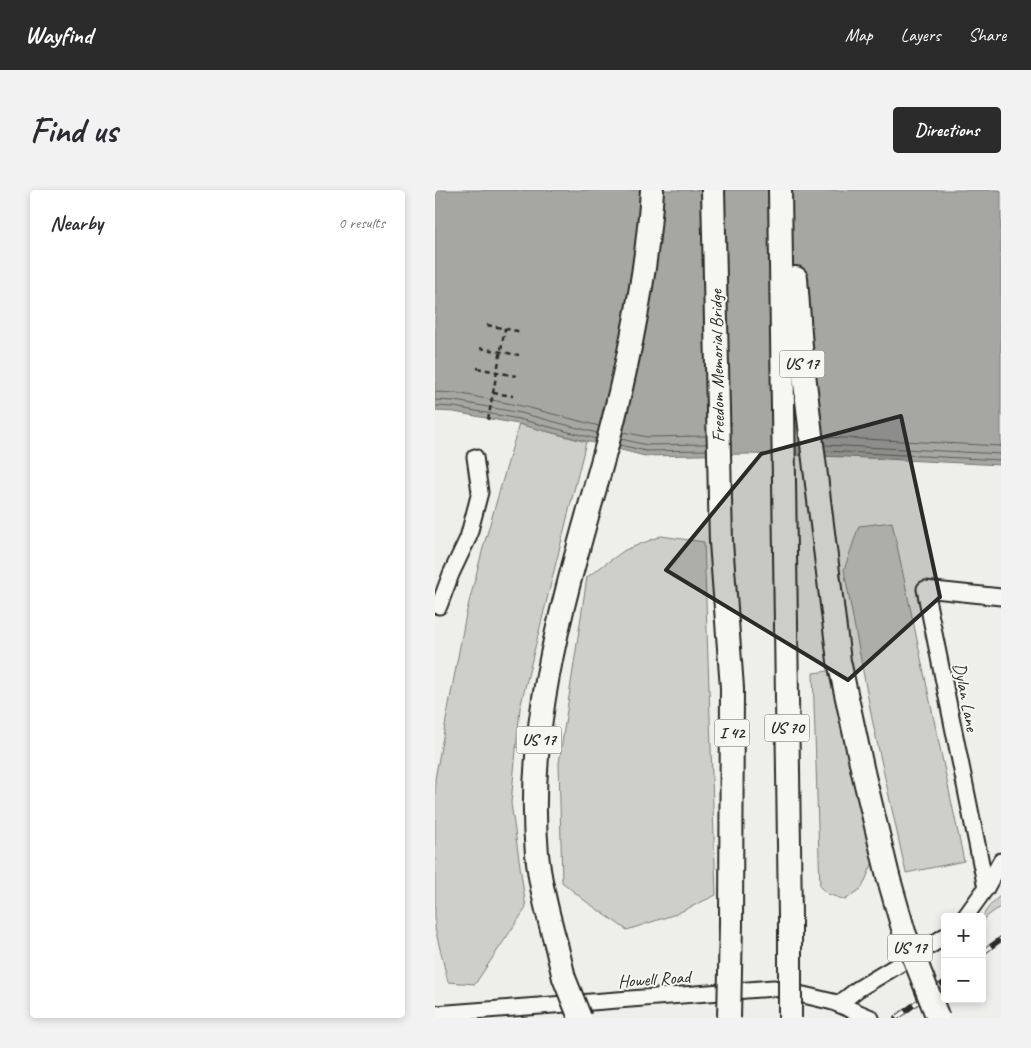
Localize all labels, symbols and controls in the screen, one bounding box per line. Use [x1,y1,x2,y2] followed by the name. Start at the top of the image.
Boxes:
[25,20,92,50] text: Wayfind
[845,24,873,46] text: Map
[901,24,940,46] text: Layers
[968,24,1006,46] text: Share
[893,107,1001,153] button: Directions
[30,108,117,153] text: Find us
[50,210,103,236] text: Nearby
[338,213,385,233] text: 0 results
[705,288,729,443] street label: Freedom Memorial Bridge
[779,350,825,378] road number: US 17
[949,661,984,734] street label: Dylan Lane
[765,714,809,742] road number: US 70
[715,720,749,746] road number: I 42
[517,726,561,754] road number: US 17
[941,913,986,1003] map controls
[941,913,986,958] button: +
[887,934,933,961] road number: US 17
[941,958,986,1003] button: −
[617,965,694,993] street label: Howell Road

